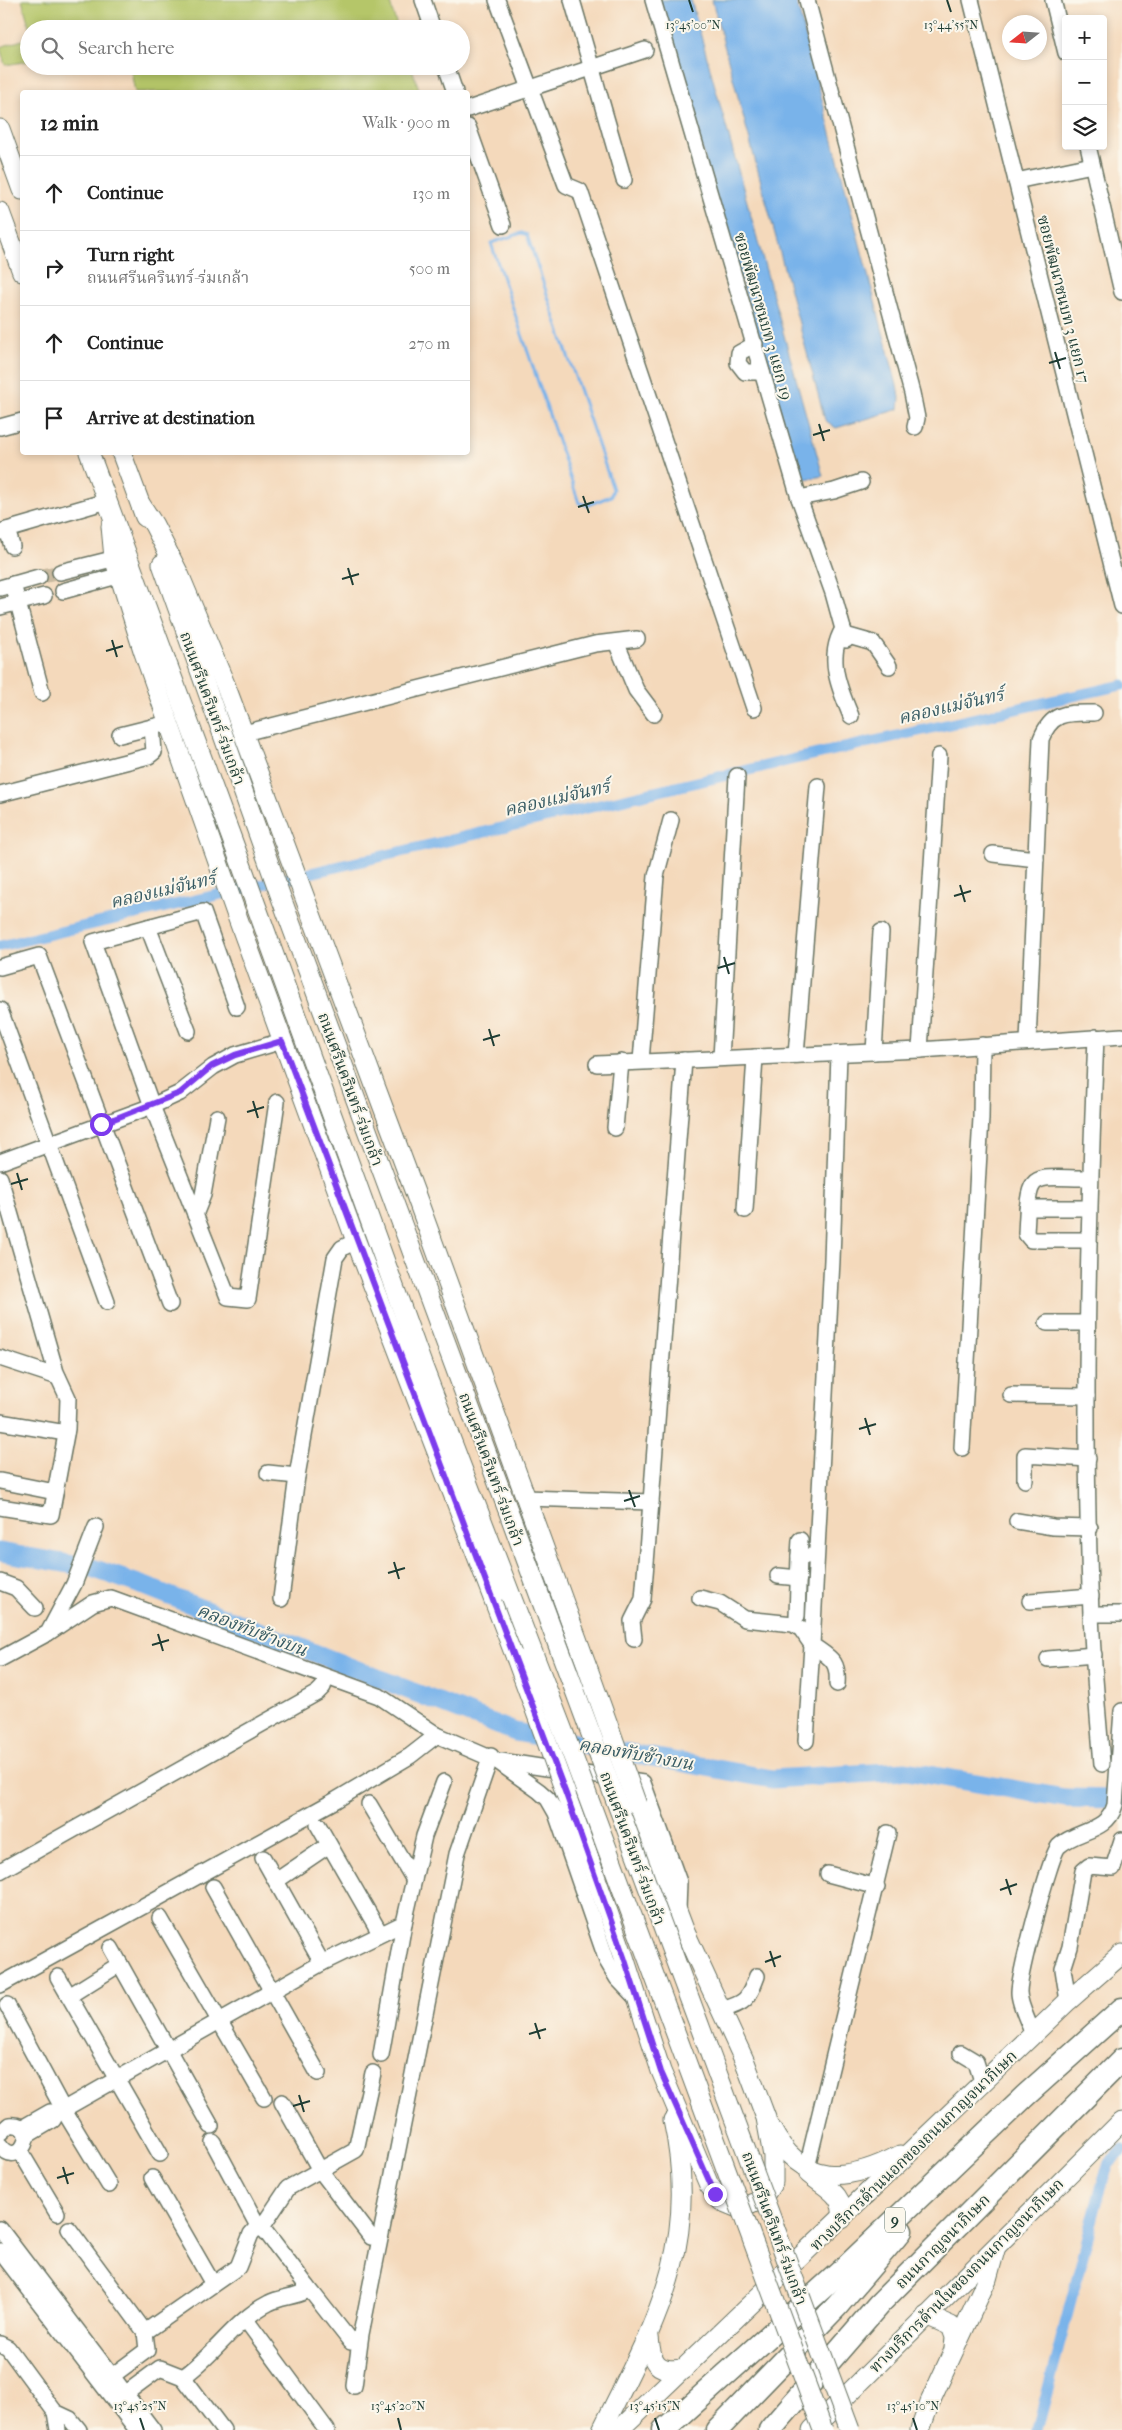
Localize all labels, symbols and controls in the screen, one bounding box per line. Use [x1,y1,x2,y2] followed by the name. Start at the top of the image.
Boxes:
[1002,15,1047,60] north arrow
[1062,15,1107,150] map controls
[1062,15,1107,60] button: +
[665,18,721,32] text: 13°45'00"N
[924,18,978,32] text: 13°44'55"N
[20,20,470,75] search box
[38,34,66,62] icon: search
[78,37,174,59] text: Search here
[1062,60,1107,105] button: −
[1062,105,1107,150] button: layers
[40,111,99,135] text: 12 min
[362,113,450,132] text: Walk · 900 m
[40,179,68,207] icon: ahead
[87,182,163,204] text: Continue
[412,184,450,203] text: 130 m
[1033,213,1094,386] street label: ซอยพัฒนาชนบท 3 แยก 17
[730,230,797,402] street label: ซอยพัฒนาชนบท 3 แยก 19
[87,244,174,266] text: Turn right
[40,254,68,282] icon: right
[409,259,450,278] text: 500 m
[87,268,249,287] text: ถนนศรีนครินทร์-ร่มเกล้า
[40,329,68,357] icon: ahead
[87,332,163,354] text: Continue
[409,334,450,353] text: 270 m
[40,404,68,432] icon: arrive
[87,407,255,429] text: Arrive at destination
[176,629,249,788] street label: ถนนศรีนครินทร์-ร่มเกล้า
[896,682,1011,729] water label: คลองแม่จันทร์
[502,774,617,821] water label: คลองแม่จันทร์
[108,866,223,913] water label: คลองแม่จันทร์
[314,1010,387,1169] street label: ถนนศรีนครินทร์-ร่มเกล้า
[90,1113,113,1136] route start
[455,1390,528,1549] street label: ถนนศรีนครินทร์-ร่มเกล้า
[194,1600,310,1661] water label: คลองทับช้างบน
[577,1734,695,1775] water label: คลองทับช้างบน
[596,1769,669,1928] street label: ถนนศรีนครินทร์-ร่มเกล้า
[805,2046,1021,2254] street label: ทางบริการด้านนอกของถนนกาญจนาภิเษก
[738,2149,811,2308] street label: ถนนศรีนครินทร์-ร่มเกล้า
[864,2173,1068,2377] street label: ทางบริการด้านในของถนนกาญจนาภิเษก
[704,2183,727,2206] route end
[891,2190,993,2292] street label: ถนนกาญจนาภิเษก
[885,2208,905,2232] road number: 9
[113,2399,167,2413] text: 13°45'25"N
[371,2399,425,2413] text: 13°45'20"N
[629,2399,681,2413] text: 13°45'15"N
[887,2399,939,2413] text: 13°45'10"N

